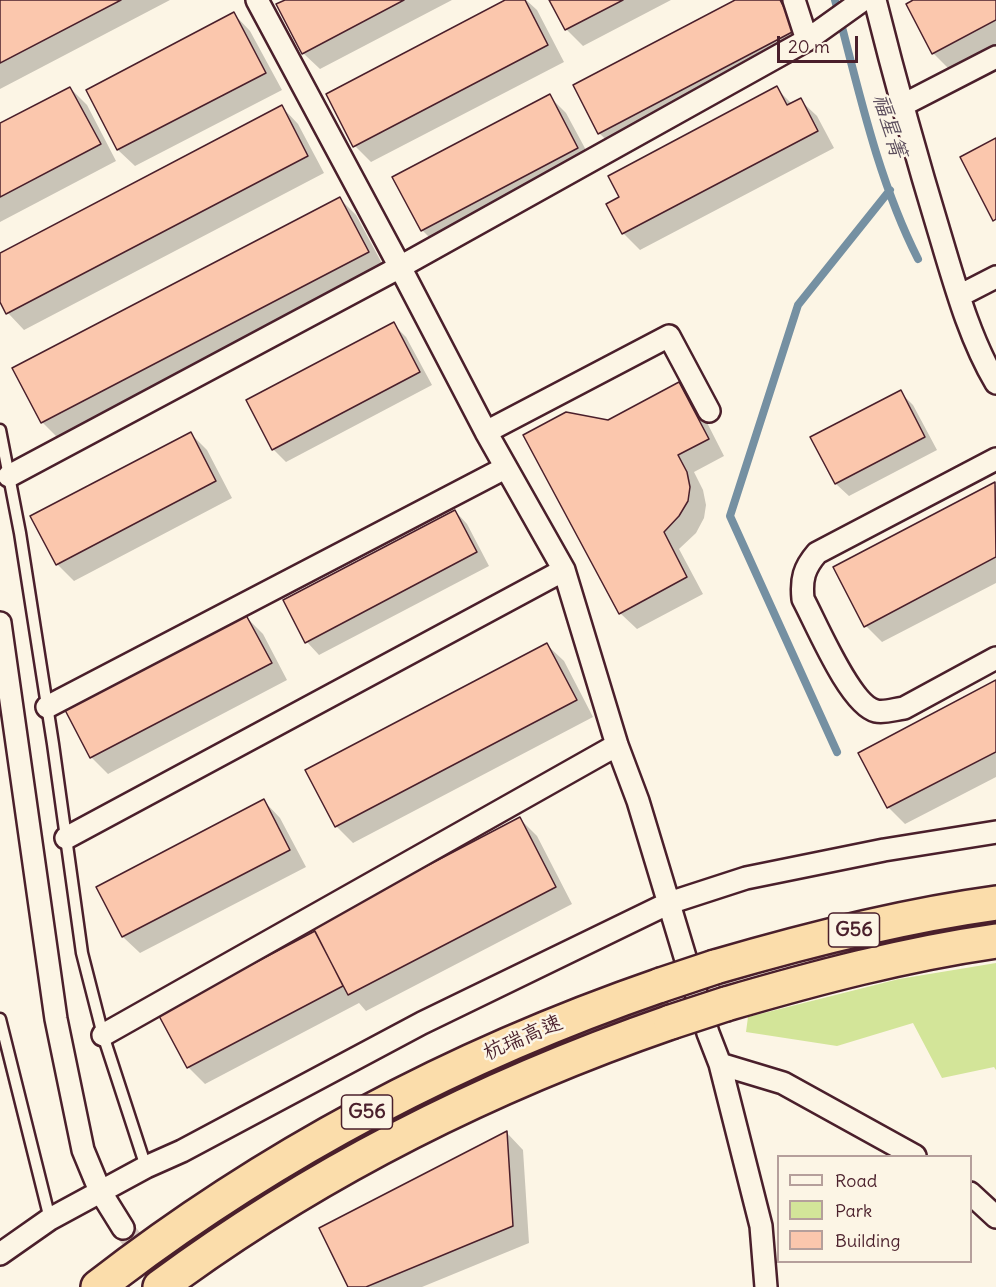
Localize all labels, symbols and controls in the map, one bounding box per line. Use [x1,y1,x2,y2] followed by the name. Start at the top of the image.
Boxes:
[780,24,861,62] scale bar
[788,35,830,58] text: 20 m
[867,91,911,161] water label: 福星箐
[828,913,880,947] road number: G56
[479,1010,567,1066] street label: 杭瑞高速
[342,1095,392,1129] road number: G56
[777,1155,972,1263] legend
[835,1169,877,1192] text: Road
[835,1199,872,1222] text: Park
[835,1229,900,1252] text: Building

